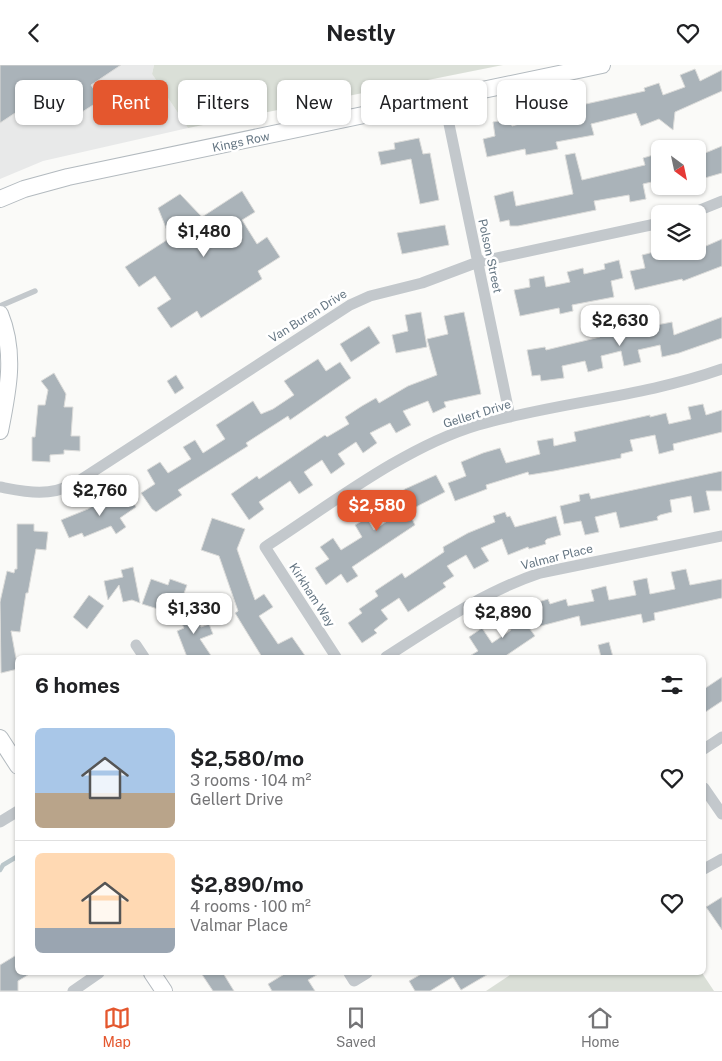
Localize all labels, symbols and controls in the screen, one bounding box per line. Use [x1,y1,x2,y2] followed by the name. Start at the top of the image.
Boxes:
[20,19,48,47] icon: back
[674,19,702,47] icon: heart
[326,20,396,46] text: Nestly
[15,80,83,125] chip: Buy
[93,80,168,125] chip: Rent
[178,80,267,125] chip: Filters
[277,80,351,125] chip: New
[361,80,487,125] chip: Apartment
[497,80,586,125] chip: House
[211,129,272,155] street label: Kings Row
[651,140,706,195] north arrow
[651,140,706,260] map controls
[651,205,706,260] button: layers
[163,215,245,258] pin: $1,480
[475,218,505,295] street label: Polson Street
[177,222,231,241] text: $1,480
[267,286,350,346] street label: Van Buren Drive
[579,305,661,347] pin: $2,630
[592,311,648,330] text: $2,630
[441,397,513,431] street label: Gellert Drive
[59,475,141,517] pin: $2,760
[73,481,127,500] text: $2,760
[336,489,418,532] pin: $2,580
[348,496,406,515] text: $2,580
[520,541,595,573] street label: Valmar Place
[286,561,338,630] street label: Kirkham Way
[153,593,235,635] pin: $1,330
[462,597,544,639] pin: $2,890
[167,599,221,618] text: $1,330
[475,603,531,622] text: $2,890
[658,671,686,699] icon: filters
[35,673,120,698] text: 6 homes
[190,746,304,771] text: $2,580/mo
[75,748,135,808] icon: home
[658,764,686,792] icon: heart
[190,771,311,790] text: 3 rooms · 104 m²
[190,790,283,809] text: Gellert Drive
[190,872,304,897] text: $2,890/mo
[75,873,135,933] icon: home
[658,889,686,917] icon: heart
[190,897,311,916] text: 4 rooms · 100 m²
[190,916,288,935] text: Valmar Place
[102,1004,131,1050] tab: Map
[336,1004,376,1050] tab: Saved
[581,1004,620,1050] tab: Home

